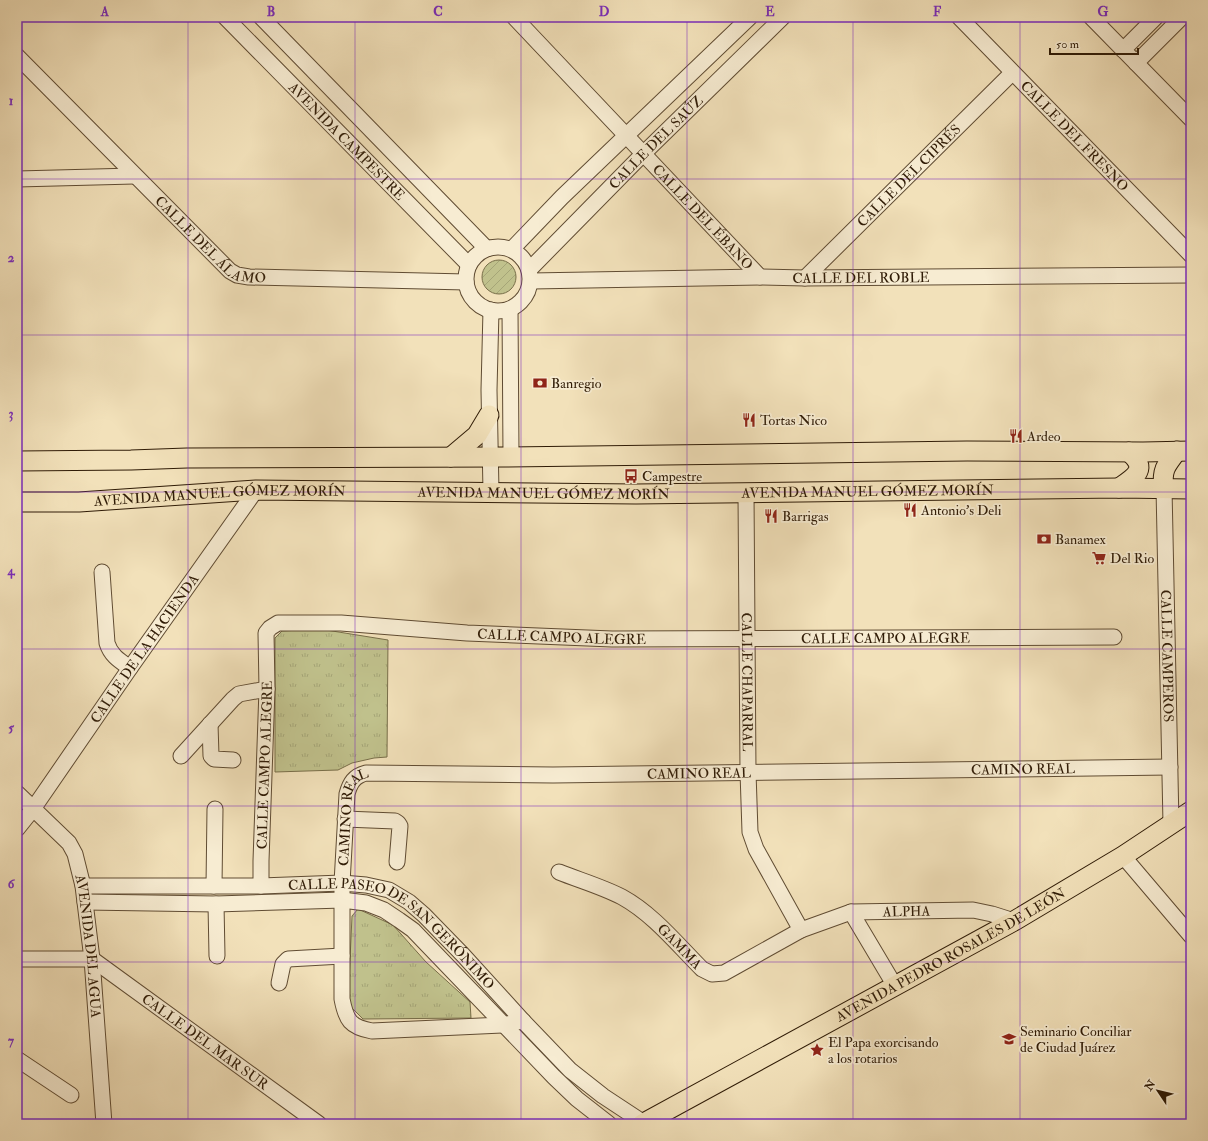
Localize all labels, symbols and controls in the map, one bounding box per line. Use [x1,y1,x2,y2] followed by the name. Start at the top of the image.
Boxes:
[100,4,110,20] text: A
[267,4,275,20] text: B
[433,4,443,20] text: C
[599,4,610,20] text: D
[765,4,775,20] text: E
[933,4,942,20] text: F
[1098,4,1109,20] text: G
[1050,30,1138,56] scale bar
[1056,37,1080,52] text: 50 m
[1017,77,1132,195] street label: CALLE DEL FRESNO
[284,78,408,204] street label: AVENIDA CAMPESTRE
[605,92,707,193] street label: CALLE DEL SAÚZ
[9,93,14,109] text: 1
[854,121,964,231] street label: CALLE DEL CIPRÉS
[649,161,757,273] street label: CALLE DEL ÉBANO
[151,192,266,287] street label: CALLE DEL ÁLAMO
[8,250,15,266] text: 2
[792,269,930,287] street label: CALLE DEL ROBLE
[532,375,548,391] bank icon: Banregio
[551,375,602,392] place label: Banregio
[9,406,14,422] text: 3
[741,412,757,428] restaurant icon: Tortas Nico
[760,412,827,429] place label: Tortas Nico
[1008,428,1024,444] restaurant icon: Ardeo
[1026,428,1061,445] place label: Ardeo
[623,468,639,484] bus stop icon: Campestre
[642,468,702,486] place label: Campestre
[92,482,346,510] street label: AVENIDA MANUEL GÓMEZ MORÍN
[740,482,994,502] street label: AVENIDA MANUEL GÓMEZ MORÍN
[416,484,670,503] street label: AVENIDA MANUEL GÓMEZ MORÍN
[902,502,918,518] restaurant icon: Antonio's Deli
[920,502,1002,519] place label: Antonio's Deli
[763,508,779,524] restaurant icon: Barrigas
[782,508,829,525] place label: Barrigas
[1036,531,1052,547] bank icon: Banamex
[1055,531,1107,548] place label: Banamex
[1091,550,1107,566] supermarket icon: Del Rio
[1110,550,1154,567] place label: Del Rio
[6,563,15,579] text: 4
[87,571,203,726] street label: CALLE DE LA HACIENDA
[1157,590,1177,722] street label: CALLE CAMPEROS
[738,612,756,752] street label: CALLE CHAPARRAL
[477,625,646,648] street label: CALLE CAMPO ALEGRE
[801,630,970,647] street label: CALLE CAMPO ALEGRE
[253,681,276,850] street label: CALLE CAMPO ALEGRE
[8,720,14,736] text: 5
[971,760,1075,779] street label: CAMINO REAL
[647,764,751,783] street label: CAMINO REAL
[335,765,371,867] street label: CAMINO REAL
[71,872,104,1019] street label: AVENIDA DEL AGUA
[288,875,498,993] street label: CALLE PASEO DE SAN GERÓNIMO
[8,876,16,892] text: 6
[832,884,1069,1026] street label: AVENIDA PEDRO ROSALES DE LEÓN
[882,903,931,920] street label: ALPHA
[654,920,705,973] street label: GAMMA
[138,990,272,1094] street label: CALLE DEL MAR SUR
[1020,1023,1132,1056] place label: Seminario Conciliar de Ciudad Juárez
[1001,1031,1017,1047] school or university icon: Seminario Conciliar de Ciudad Juárez
[8,1033,15,1049] text: 7
[828,1034,939,1067] place label: El Papa exorcisando a los rotarios
[809,1042,825,1058] place icon: El Papa exorcisando a los rotarios
[1138,1071,1178,1111] north arrow
[1141,1077,1159,1094] text: N

